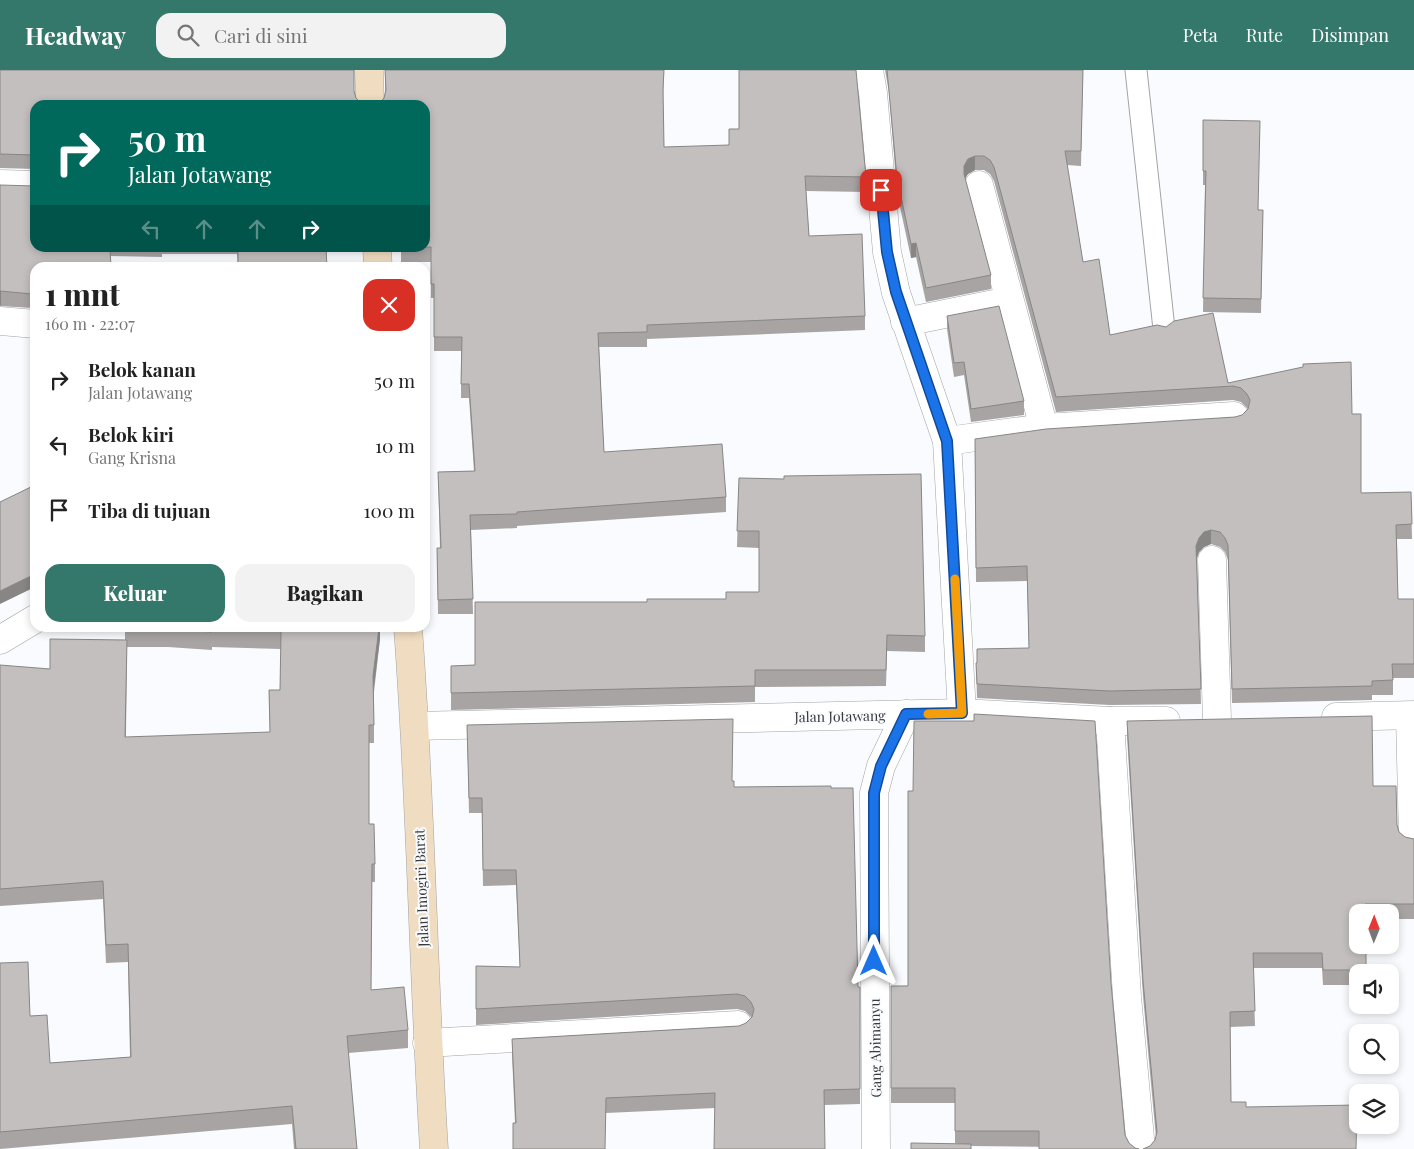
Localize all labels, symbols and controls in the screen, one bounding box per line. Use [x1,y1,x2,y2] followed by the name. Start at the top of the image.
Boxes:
[156,13,506,58] search box
[25,19,126,51] text: Headway
[174,21,202,49] icon: search
[214,22,308,48] text: Cari di sini
[1183,23,1218,47] text: Peta
[1246,23,1283,47] text: Rute
[1311,23,1389,47] text: Disimpan
[128,114,206,161] text: 50 m
[45,120,110,185] icon: right
[128,159,271,189] text: Jalan Jotawang
[860,169,902,211] pin
[867,176,895,204] icon: arrive
[137,215,165,243] icon: left
[190,215,218,243] icon: ahead
[243,215,271,243] icon: ahead
[296,215,324,243] icon: right
[45,274,120,314] text: 1 mnt
[363,279,415,331] button: close
[45,313,135,334] text: 160 m · 22:07
[88,356,196,382] text: Belok kanan
[45,366,73,394] icon: right
[374,367,415,393] text: 50 m
[88,382,192,403] text: Jalan Jotawang
[88,421,174,447] text: Belok kiri
[45,431,73,459] icon: left
[375,432,415,458] text: 10 m
[88,447,176,468] text: Gang Krisna
[45,496,73,524] icon: arrive
[88,497,210,523] text: Tiba di tujuan
[364,497,415,523] text: 100 m
[45,564,225,622] button: Keluar
[235,564,415,622] button: Bagikan
[793,706,886,726] street label: Jalan Jotawang
[409,828,433,948] street label: Jalan Imogiri Barat
[1349,904,1399,954] north arrow
[1349,904,1399,1134] map controls
[847,934,899,986] position arrow
[1349,964,1399,1014] button: sound
[865,998,885,1098] street label: Gang Abimanyu
[1349,1024,1399,1074] button: search
[1349,1084,1399,1134] button: layers

